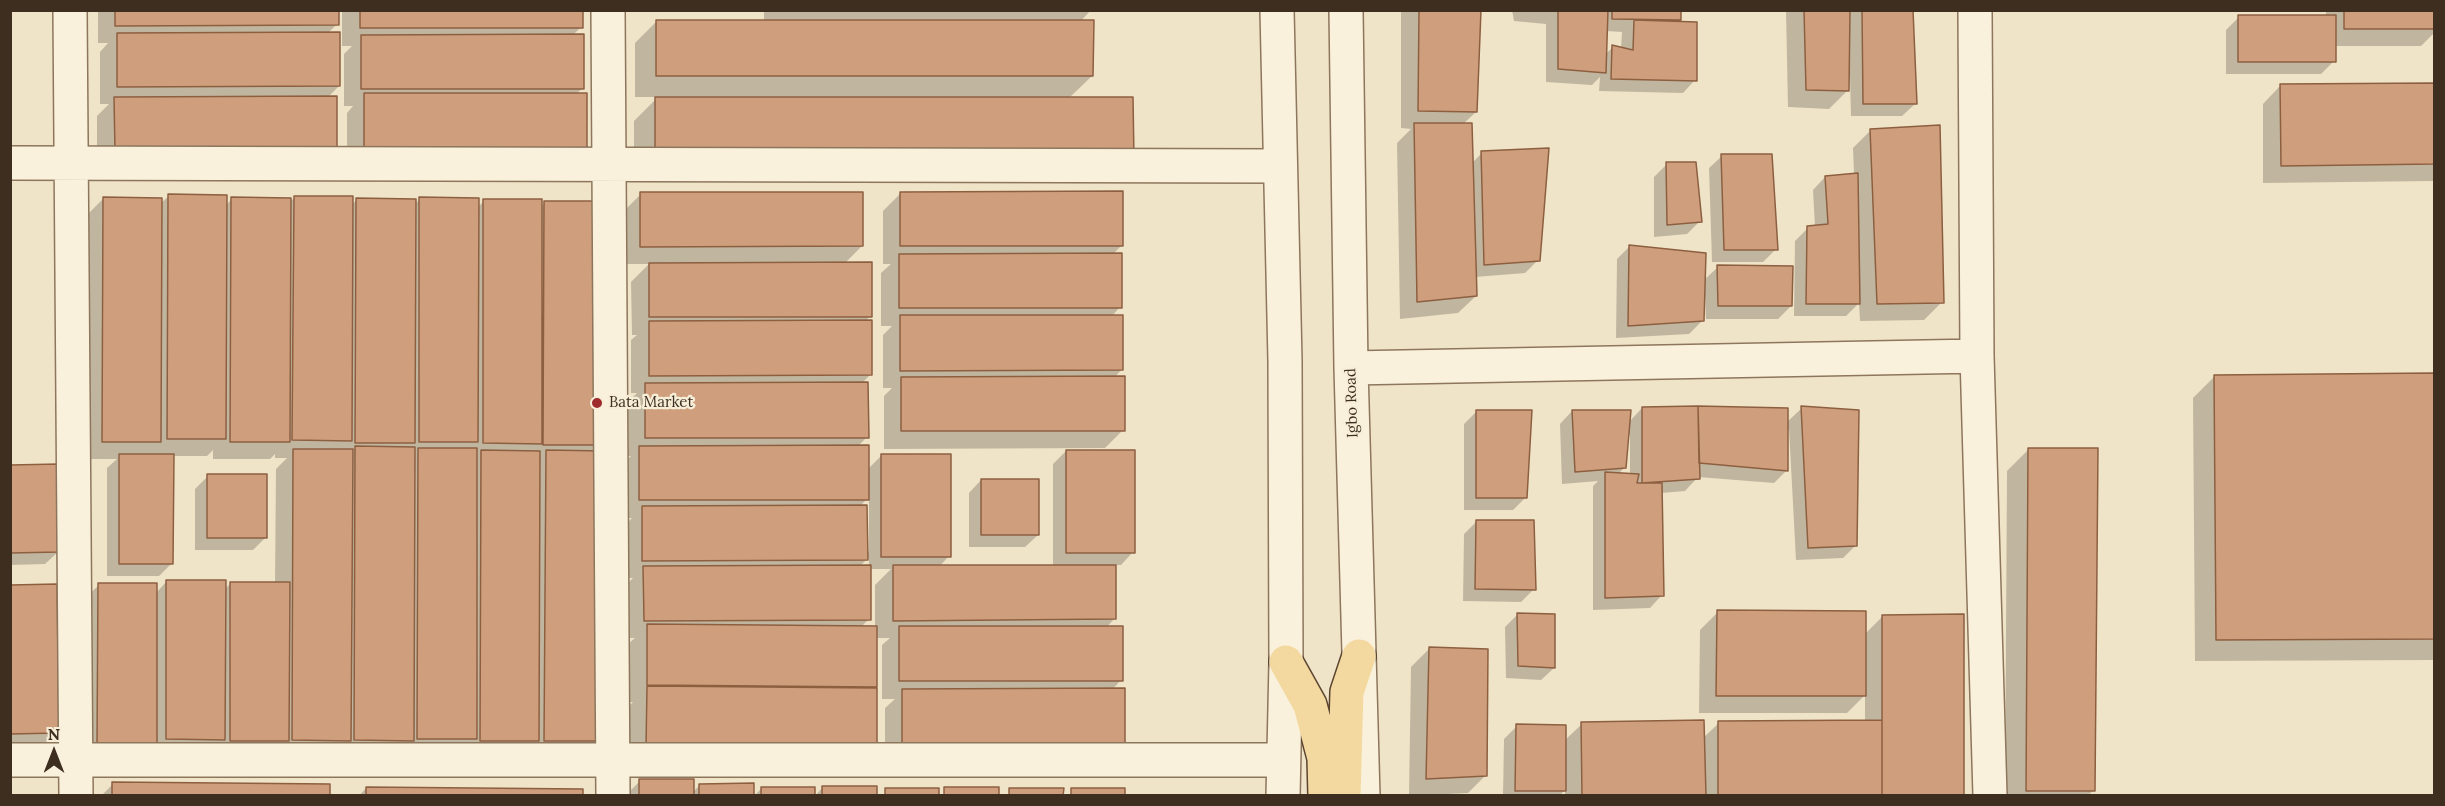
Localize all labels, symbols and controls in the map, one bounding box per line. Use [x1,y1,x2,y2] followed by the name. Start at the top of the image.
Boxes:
[1342,368,1362,438] street label: Igbo Road
[609,394,693,412] place label: Bata Market
[590,396,604,410] marker: Bata Market
[24,722,84,782] north arrow
[48,724,60,744] text: N

